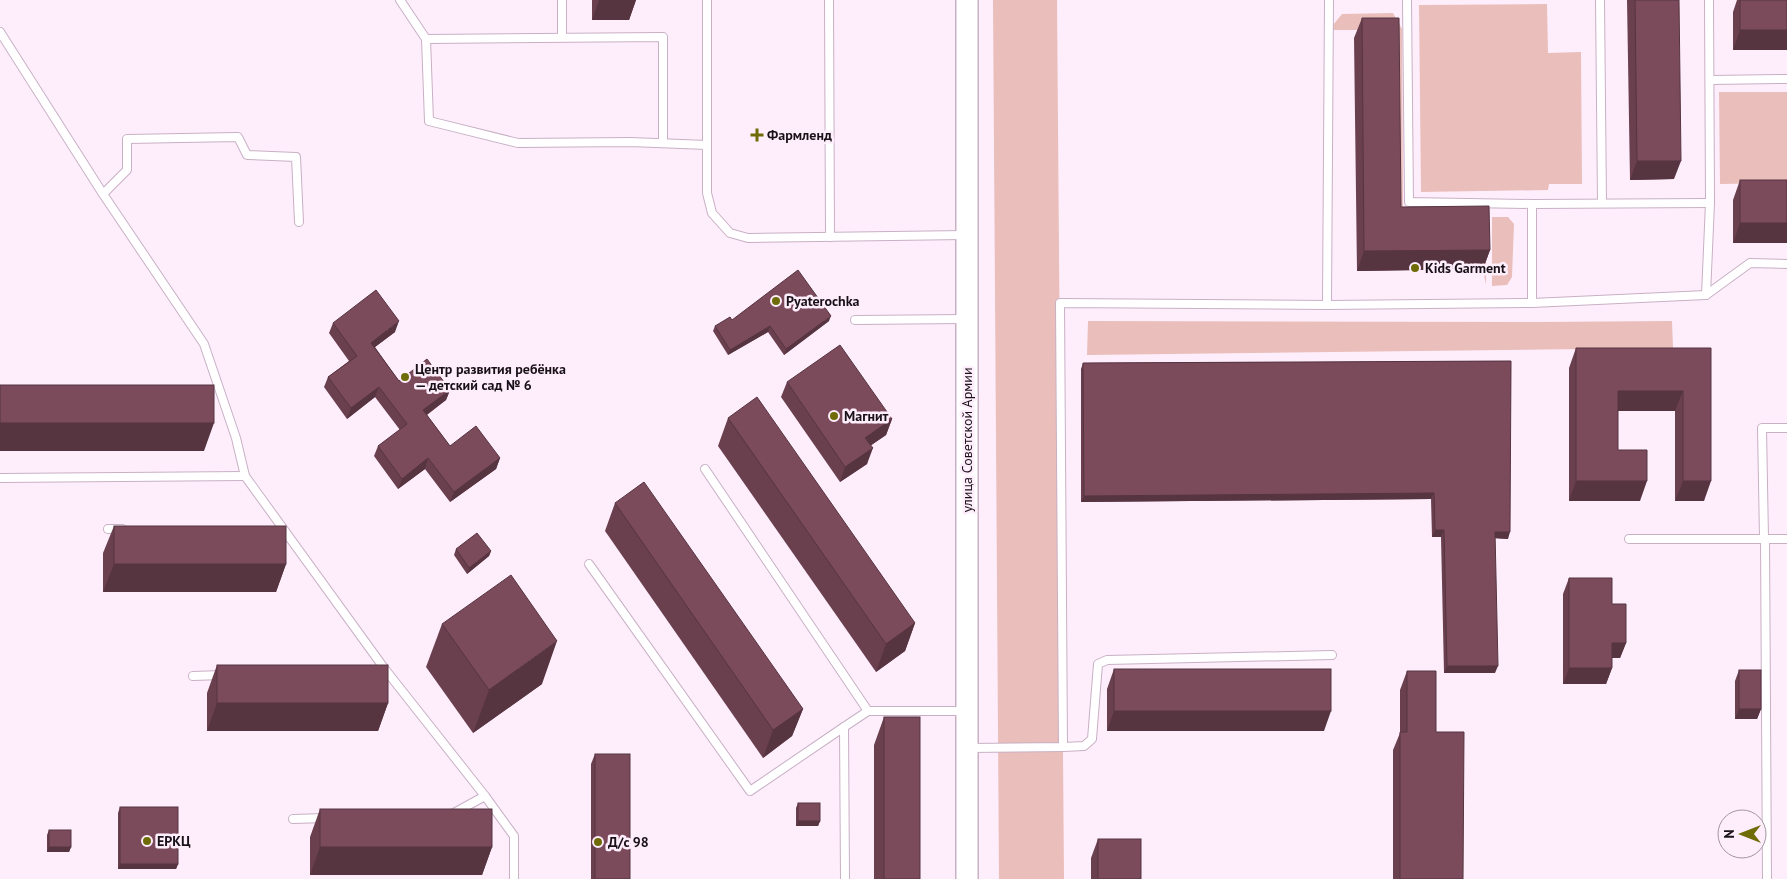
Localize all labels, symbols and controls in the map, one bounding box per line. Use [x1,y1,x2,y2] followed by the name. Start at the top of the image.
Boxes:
[767,126,832,144] place label: Фармленд
[751,129,763,141] marker: Фармленд
[1425,259,1506,277] place label: Kids Garment
[1409,262,1421,274] marker: Kids Garment
[786,292,860,310] place label: Pyaterochka
[770,295,782,307] marker: Pyaterochka
[415,360,566,394] place label: Центр развития ребёнка — детский сад № 6
[958,367,976,513] street label: улица Советской Армии
[399,371,411,383] marker: Центр развития ребёнка — детский сад № 6
[844,407,889,425] place label: Магнит
[828,410,840,422] marker: Магнит
[1717,809,1767,859] north arrow
[1720,829,1738,839] text: N
[157,832,191,850] place label: ЕРКЦ
[608,833,649,851] place label: Д/с 98
[141,835,153,847] marker: ЕРКЦ
[592,836,604,848] marker: Д/с 98

